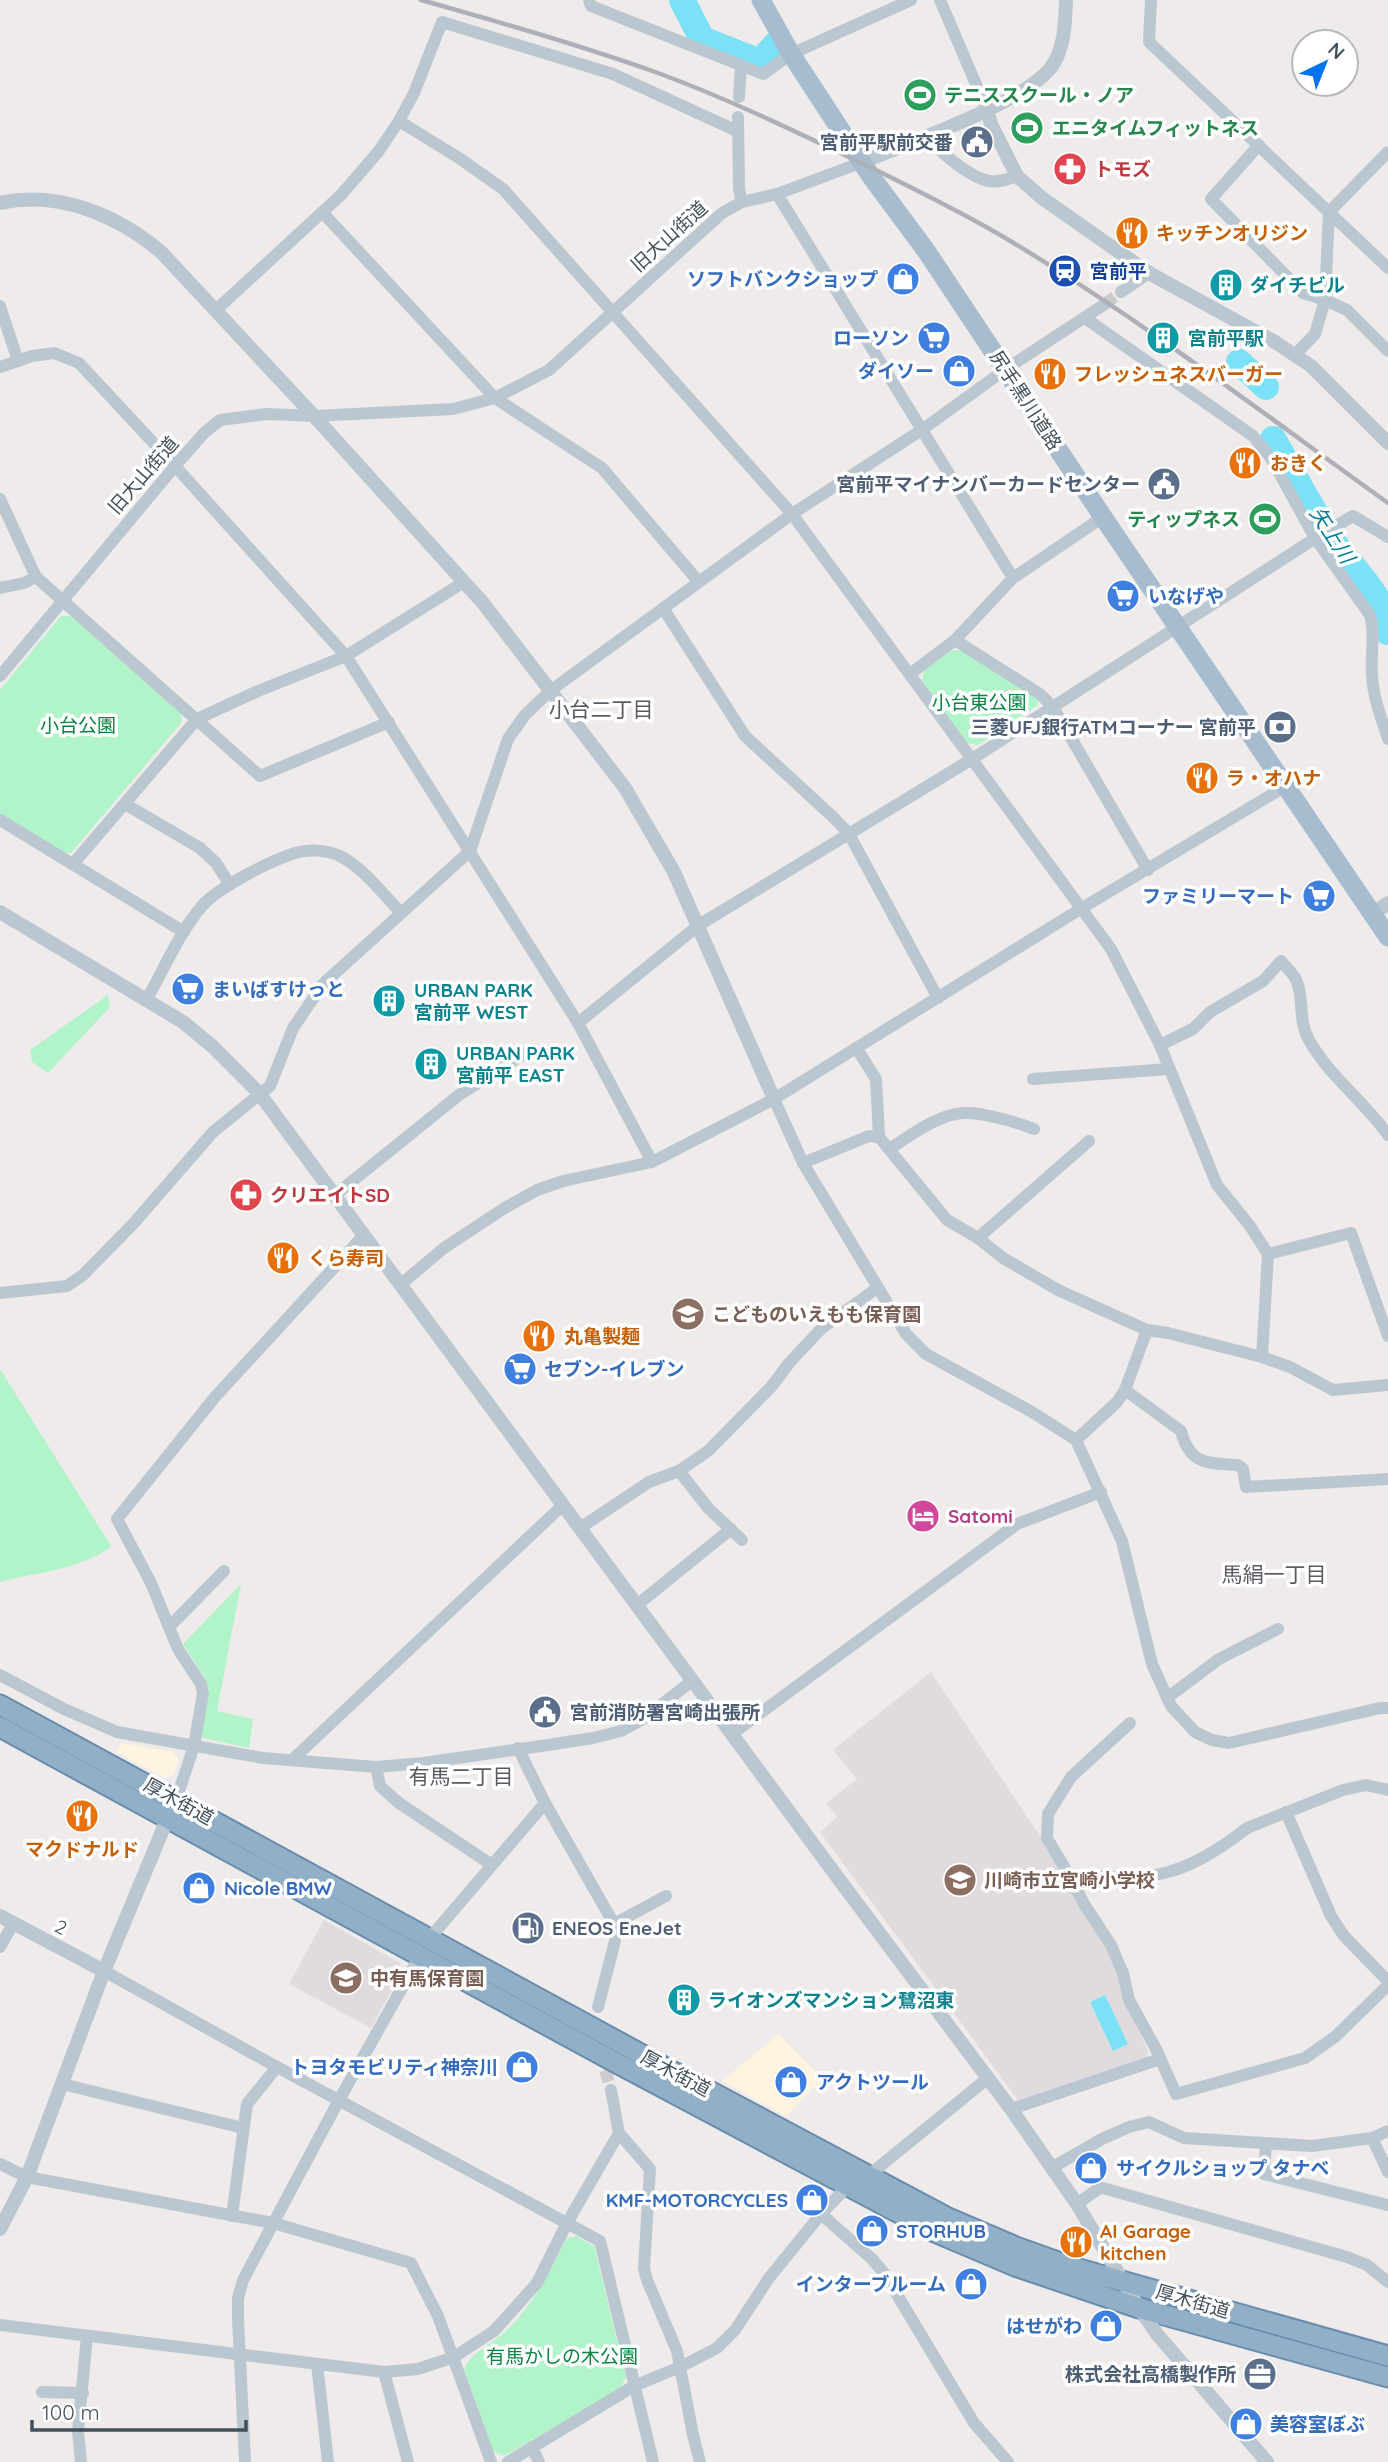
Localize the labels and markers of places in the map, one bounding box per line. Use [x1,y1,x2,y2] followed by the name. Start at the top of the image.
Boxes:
[901,76,939,114] sports icon: テニススクール・ノア
[944,83,1134,107] place label: テニススクール・ノア
[1008,109,1046,147] sports icon: エニタイムフィットネス
[1052,116,1259,140] place label: エニタイムフィットネス
[958,123,996,161] public building icon: 宮前平駅前交番
[820,130,953,154] place label: 宮前平駅前交番
[1051,150,1089,188] pharmacy icon: トモズ
[1094,157,1151,181] place label: トモズ
[1113,214,1151,252] restaurant icon: キッチンオリジン
[1156,221,1308,245] place label: キッチンオリジン
[1046,252,1084,290] station icon: 宮前平
[1090,259,1147,283] place label: 宮前平
[884,260,922,298] shop icon: ソフトバンクショップ
[1207,266,1245,304] building icon: ダイチビル
[687,267,878,291] place label: ソフトバンクショップ
[1250,273,1345,297] place label: ダイチビル
[915,319,953,357] supermarket icon: ローソン
[1144,319,1182,357] building icon: 宮前平駅
[833,326,909,350] place label: ローソン
[1188,326,1264,350] place label: 宮前平駅
[940,352,978,390] shop icon: ダイソー
[1031,355,1069,393] restaurant icon: フレッシュネスバーガー
[858,359,934,383] place label: ダイソー
[1074,362,1283,386] place label: フレッシュネスバーガー
[1226,444,1264,482] restaurant icon: おきく
[1270,451,1327,475] place label: おきく
[1145,465,1183,503] public building icon: 宮前平マイナンバーカードセンター
[836,472,1140,496] place label: 宮前平マイナンバーカードセンター
[1246,500,1284,538] sports icon: ティップネス
[1127,507,1240,531] place label: ティップネス
[1104,577,1142,615] supermarket icon: いなげや
[1148,584,1224,608] place label: いなげや
[1261,708,1299,746] bank icon: 三菱UFJ銀行ATMコーナー 宮前平
[971,715,1256,739] place label: 三菱UFJ銀行ATMコーナー 宮前平
[1183,759,1221,797] restaurant icon: ラ・オハナ
[1226,766,1321,790] place label: ラ・オハナ
[1300,877,1338,915] supermarket icon: ファミリーマート
[1142,884,1294,908] place label: ファミリーマート
[169,970,207,1008] supermarket icon: まいばすけっと
[212,977,345,1001] place label: まいばすけっと
[414,978,533,1024] place label: URBAN PARK 宮前平 WEST
[370,982,408,1020] building icon: URBAN PARK 宮前平 WEST
[456,1041,575,1087] place label: URBAN PARK 宮前平 EAST
[412,1045,450,1083] building icon: URBAN PARK 宮前平 EAST
[227,1176,265,1214] pharmacy icon: クリエイトSD
[270,1183,390,1207] place label: クリエイトSD
[264,1239,302,1277] restaurant icon: くら寿司
[308,1246,384,1270] place label: くら寿司
[669,1295,707,1333] school or university icon: こどものいえもも保育園
[712,1302,921,1326] place label: こどものいえもも保育園
[520,1317,558,1355] restaurant icon: 丸亀製麺
[564,1324,640,1348] place label: 丸亀製麺
[501,1350,539,1388] supermarket icon: セブン-イレブン
[544,1357,685,1381] place label: セブン-イレブン
[904,1497,942,1535] hotel icon: Satomi
[948,1504,1013,1528] place label: Satomi
[526,1693,564,1731] public building icon: 宮前消防署宮崎出張所
[570,1700,760,1724] place label: 宮前消防署宮崎出張所
[63,1797,101,1835] restaurant icon: マクドナルド
[25,1837,139,1861] place label: マクドナルド
[941,1861,979,1899] school or university icon: 川崎市立宮崎小学校
[984,1868,1155,1892] place label: 川崎市立宮崎小学校
[180,1869,218,1907] shop icon: Nicole BMW
[224,1876,332,1900] place label: Nicole BMW
[509,1909,547,1947] fuel station icon: ENEOS EneJet
[552,1916,682,1940] place label: ENEOS EneJet
[327,1959,365,1997] school or university icon: 中有馬保育園
[370,1966,484,1990] place label: 中有馬保育園
[665,1981,703,2019] building icon: ライオンズマンション鷺沼東
[708,1988,955,2012] place label: ライオンズマンション鷺沼東
[503,2048,541,2086] shop icon: トヨタモビリティ神奈川
[290,2055,498,2079] place label: トヨタモビリティ神奈川
[772,2063,810,2101] shop icon: アクトツール
[816,2070,929,2094] place label: アクトツール
[1072,2149,1110,2187] shop icon: サイクルショップ タナベ
[1116,2156,1329,2180] place label: サイクルショップ タナベ
[793,2181,831,2219] shop icon: KMF-MOTORCYCLES
[606,2188,788,2212] place label: KMF-MOTORCYCLES
[853,2212,891,2250] shop icon: STORHUB
[896,2219,986,2243] place label: STORHUB
[1100,2219,1191,2265] place label: AI Garage kitchen
[1057,2223,1095,2261] restaurant icon: AI Garage kitchen
[952,2265,990,2303] shop icon: インターブルーム
[796,2272,946,2296] place label: インターブルーム
[1087,2307,1125,2345] shop icon: はせがわ
[1006,2314,1082,2338] place label: はせがわ
[1241,2355,1279,2393] office icon: 株式会社高橋製作所
[1065,2362,1236,2386] place label: 株式会社高橋製作所
[1227,2405,1265,2443] shop icon: 美容室ぼぶ
[1270,2412,1365,2436] place label: 美容室ぼぶ

